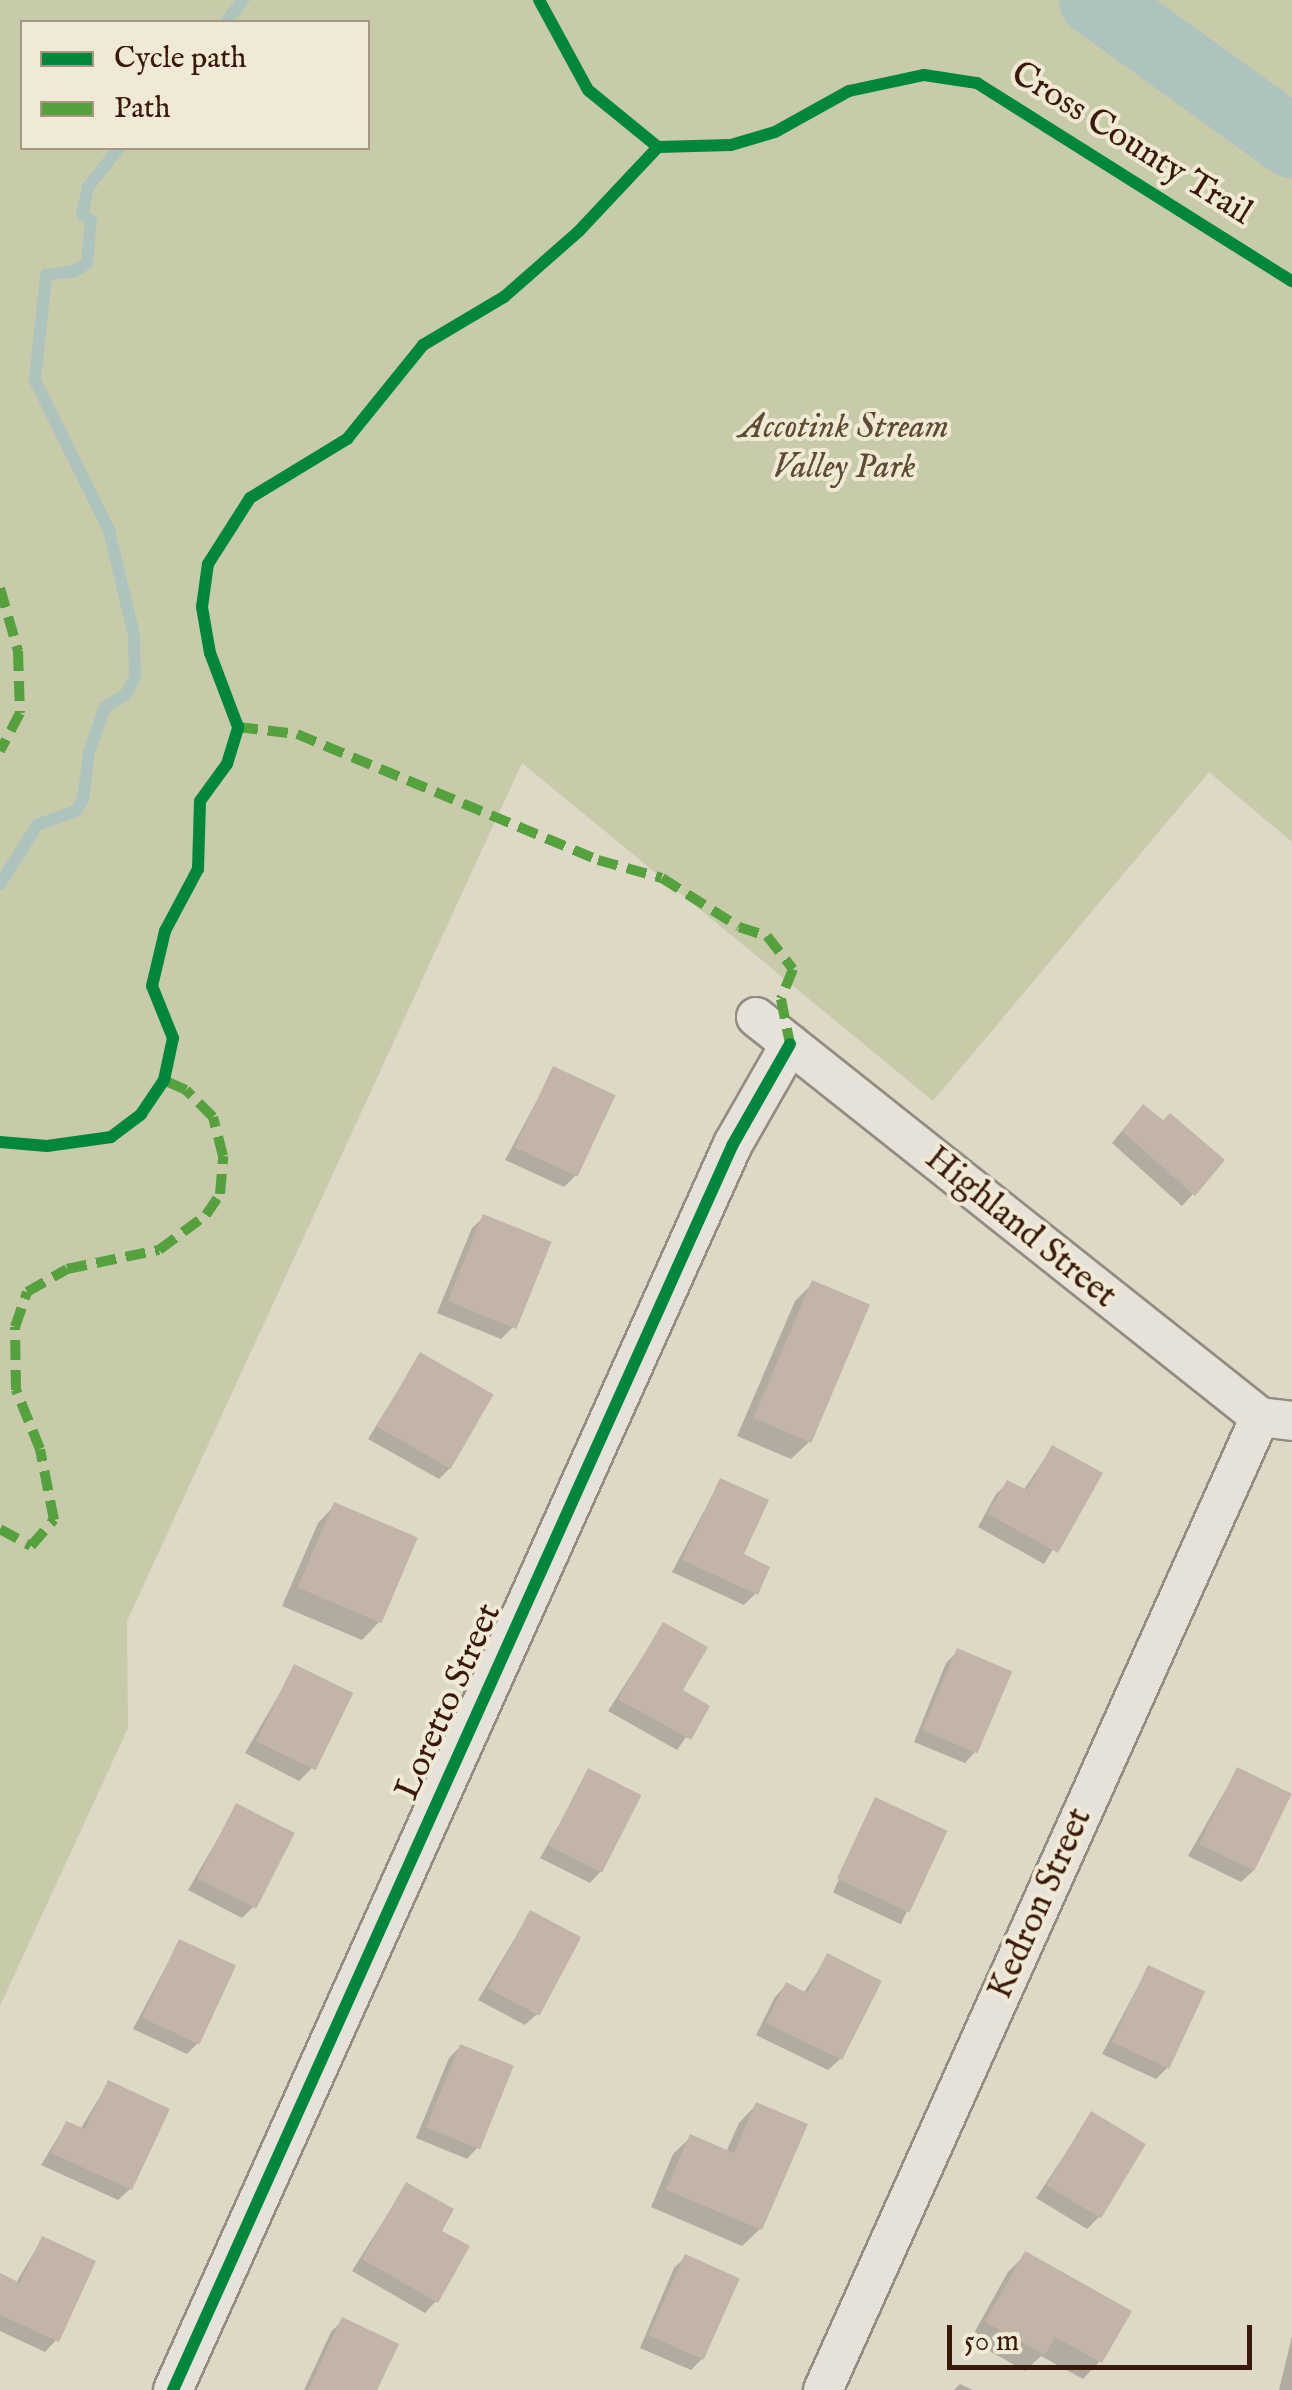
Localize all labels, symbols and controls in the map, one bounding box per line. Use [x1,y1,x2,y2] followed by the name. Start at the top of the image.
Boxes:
[20,20,370,150] legend
[114,40,247,78] text: Cycle path
[1003,53,1259,235] street label: Cross County Trail
[114,90,170,128] text: Path
[739,407,949,489] park label: Accotink Stream Valley Park
[916,1138,1124,1318] street label: Highland Street
[387,1597,511,1807] street label: Loretto Street
[980,1802,1102,2006] street label: Kedron Street
[952,2305,1257,2367] scale bar
[964,2323,1019,2361] text: 50 m

